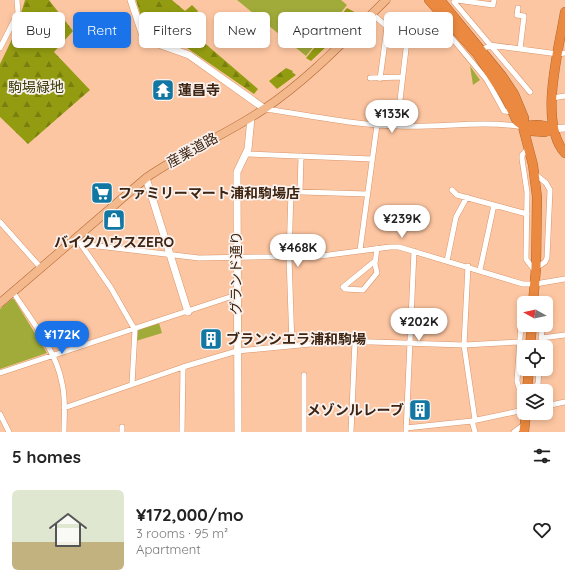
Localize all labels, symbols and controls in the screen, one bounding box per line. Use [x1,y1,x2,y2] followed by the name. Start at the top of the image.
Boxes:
[12,12,65,48] chip: Buy
[73,12,131,48] chip: Rent
[139,12,206,48] chip: Filters
[214,12,270,48] chip: New
[278,12,376,48] chip: Apartment
[384,12,453,48] chip: House
[150,77,176,103] temple icon: 蓮昌寺
[8,78,64,96] park label: 駒場緑地
[178,81,220,99] place label: 蓮昌寺
[364,100,420,134] pin: ¥133K
[374,105,410,121] text: ¥133K
[163,129,221,171] street label: 産業道路
[89,180,115,206] supermarket icon: ファミリーマート浦和駒場店
[118,184,300,202] place label: ファミリーマート浦和駒場店
[374,205,430,239] pin: ¥239K
[101,207,127,233] shop icon: バイクハウスZERO
[383,210,421,226] text: ¥239K
[227,231,245,315] street label: グランド通り
[54,233,174,251] place label: バイクハウスZERO
[270,234,326,268] pin: ¥468K
[279,239,317,255] text: ¥468K
[517,296,553,332] north arrow
[517,296,553,420] map controls
[391,308,447,342] pin: ¥202K
[399,313,439,329] text: ¥202K
[34,321,90,355] pin: ¥172K
[44,326,80,342] text: ¥172K
[198,326,224,352] building icon: ブランシエラ浦和駒場
[226,330,366,348] place label: ブランシエラ浦和駒場
[517,340,553,376] button: locate
[517,384,553,420] button: layers
[407,397,433,423] building icon: メゾンルレーブ
[307,401,404,419] place label: メゾンルレーブ
[531,445,553,467] icon: filters
[12,446,81,467] text: 5 homes
[136,504,244,525] text: ¥172,000/mo
[44,506,92,554] icon: home
[531,519,553,541] icon: heart
[136,525,228,541] text: 3 rooms · 95 m²
[136,541,201,557] text: Apartment

